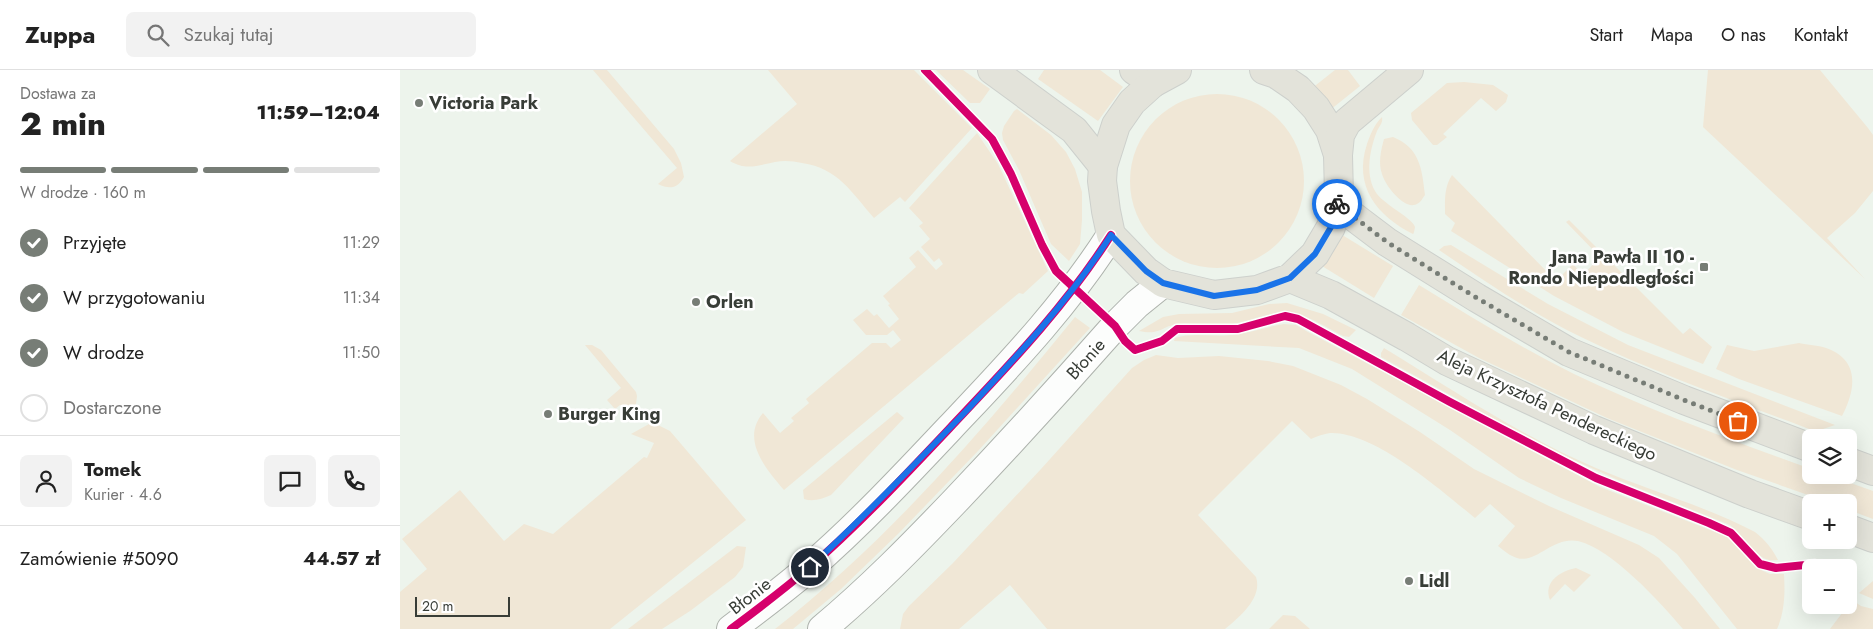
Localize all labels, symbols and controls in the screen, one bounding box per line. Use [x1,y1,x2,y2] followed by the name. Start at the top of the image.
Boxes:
[126,12,476,57] search box
[25,17,96,52] text: Zuppa
[144,21,172,49] icon: search
[184,21,273,48] text: Szukaj tutaj
[1589,22,1623,48] text: Start
[1651,22,1693,48] text: Mapa
[1721,22,1766,48] text: O nas
[1794,22,1848,48] text: Kontakt
[20,82,96,105] text: Dostawa za
[428,90,539,116] place label: Victoria Park
[413,97,425,109] marker: Victoria Park
[257,99,380,126] text: 11:59–12:04
[20,101,106,147] text: 2 min
[1312,179,1362,229] courier
[20,181,146,204] text: W drodze · 160 m
[1323,190,1351,218] icon: bike
[20,229,48,257] icon: check
[63,229,126,256] text: Przyjęte
[342,231,380,254] text: 11:29
[1508,244,1694,291] place label: Jana Pawła II 10 - Rondo Niepodległości
[1698,261,1710,273] marker: Jana Pawła II 10 - Rondo Niepodległości
[20,284,48,312] icon: check
[63,284,205,311] text: W przygotowaniu
[343,286,380,309] text: 11:34
[706,289,754,315] place label: Orlen
[690,296,702,308] marker: Orlen
[1060,333,1112,385] street label: Błonie
[20,339,48,367] icon: check
[63,339,144,366] text: W drodze
[342,341,380,364] text: 11:50
[1433,343,1661,467] street label: Aleja Krzysztofa Pendereckiego
[63,394,162,421] text: Dostarczone
[1717,400,1759,442] pin
[558,401,660,427] place label: Burger King
[1724,407,1752,435] icon: bag
[542,408,554,420] marker: Burger King
[1802,429,1857,614] map controls
[1802,429,1857,484] button: layers
[20,455,72,507] button: person
[264,455,316,507] button: chat
[328,455,380,507] button: phone
[84,456,141,483] text: Tomek
[84,483,162,506] text: Kurier · 4.6
[1802,494,1857,549] button: +
[20,545,178,572] text: Zamówienie #5090
[303,545,380,572] text: 44.57 zł
[789,546,831,588] pin
[796,553,824,581] icon: home
[1802,559,1857,614] button: −
[1419,568,1449,594] place label: Lidl
[723,571,777,621] street label: Błonie
[1403,575,1415,587] marker: Lidl
[415,594,510,617] scale bar
[422,596,454,616] text: 20 m

